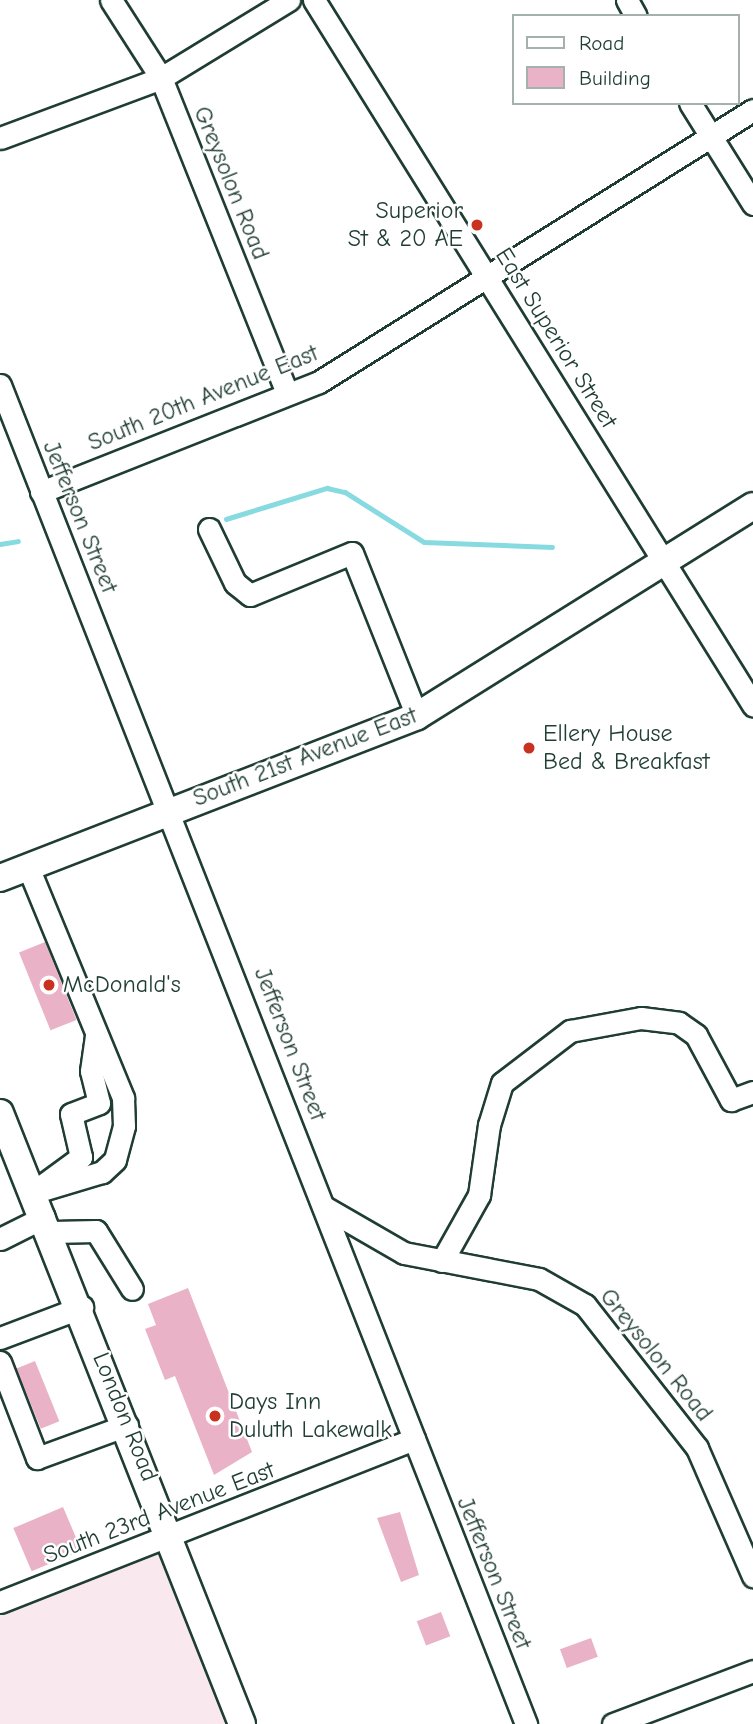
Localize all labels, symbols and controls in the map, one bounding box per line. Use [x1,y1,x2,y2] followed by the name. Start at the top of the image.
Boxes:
[512,14,739,105] legend
[579,31,624,55] text: Road
[579,66,651,90] text: Building
[187,102,275,264] street label: Greysolon Road
[348,197,463,253] place label: Superior St & 20 AE
[469,217,485,233] marker: Superior St & 20 AE
[489,242,623,434] street label: East Superior Street
[84,339,322,457] street label: South 20th Avenue East
[36,437,124,597] street label: Jefferson Street
[189,701,421,813] street label: South 21st Avenue East
[543,720,710,776] place label: Ellery House Bed & Breakfast
[521,740,537,756] marker: Ellery House Bed & Breakfast
[248,963,332,1125] street label: Jefferson Street
[63,971,181,999] place label: McDonald's
[41,977,57,993] marker: McDonald's
[594,1283,718,1427] street label: Greysolon Road
[86,1349,164,1485] street label: London Road
[229,1388,392,1444] place label: Days Inn Duluth Lakewalk
[207,1408,223,1424] marker: Days Inn Duluth Lakewalk
[39,1456,279,1570] street label: South 23rd Avenue East
[450,1493,538,1653] street label: Jefferson Street

